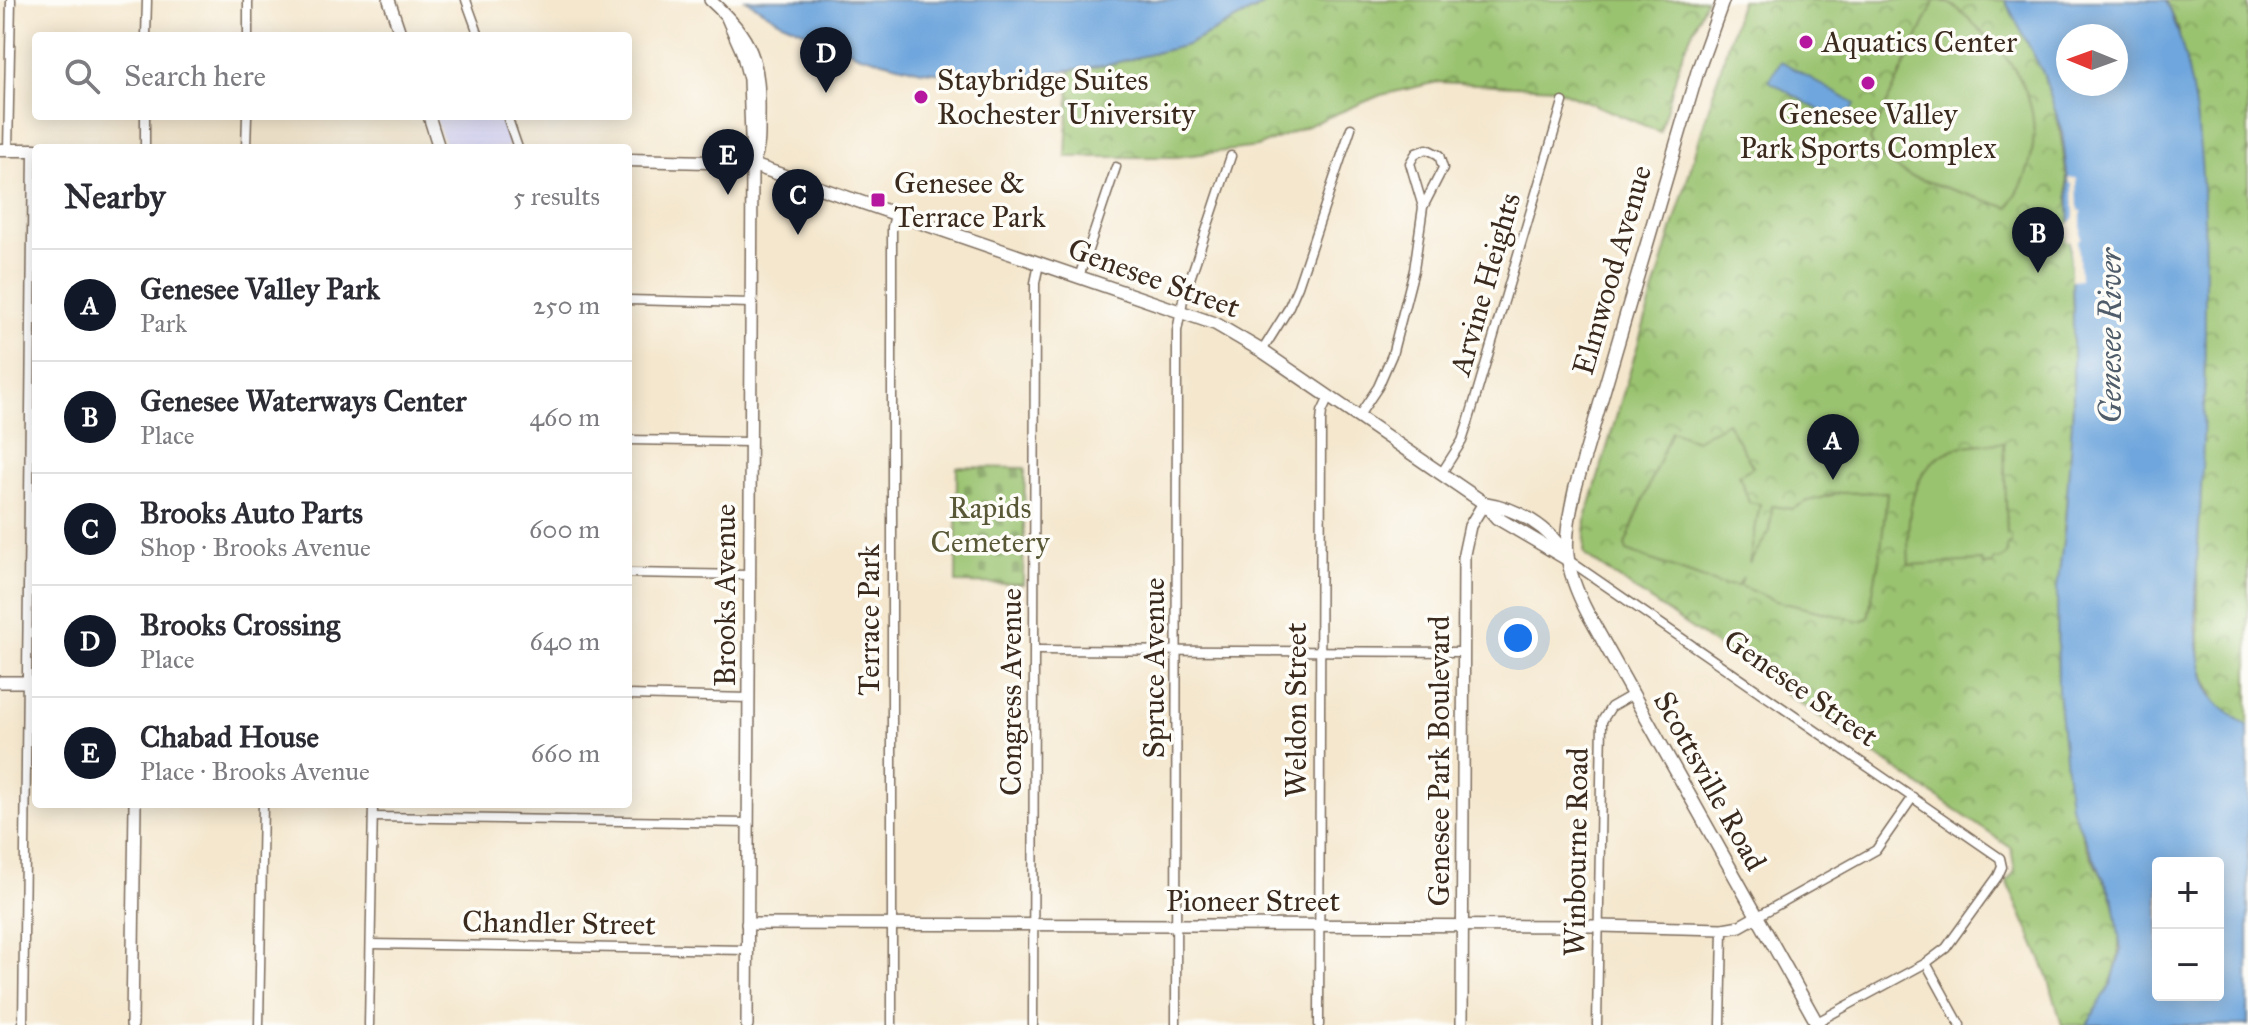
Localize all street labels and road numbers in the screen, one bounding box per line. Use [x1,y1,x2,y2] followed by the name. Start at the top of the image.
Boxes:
[1565,161,1659,379] street label: Elmwood Avenue
[1441,189,1528,381] street label: Arvine Heights
[1063,230,1245,326] street label: Genesee Street
[707,504,743,686] street label: Brooks Avenue
[851,544,887,696] street label: Terrace Park
[1136,577,1172,759] street label: Spruce Avenue
[993,588,1029,796] street label: Congress Avenue
[1421,616,1457,906] street label: Genesee Park Boulevard
[1278,622,1314,798] street label: Weldon Street
[1717,622,1885,755] street label: Genesee Street
[1646,685,1774,877] street label: Scottsville Road
[1556,747,1596,957] street label: Winbourne Road
[1166,883,1340,919] street label: Pioneer Street
[462,903,657,943] street label: Chandler Street

